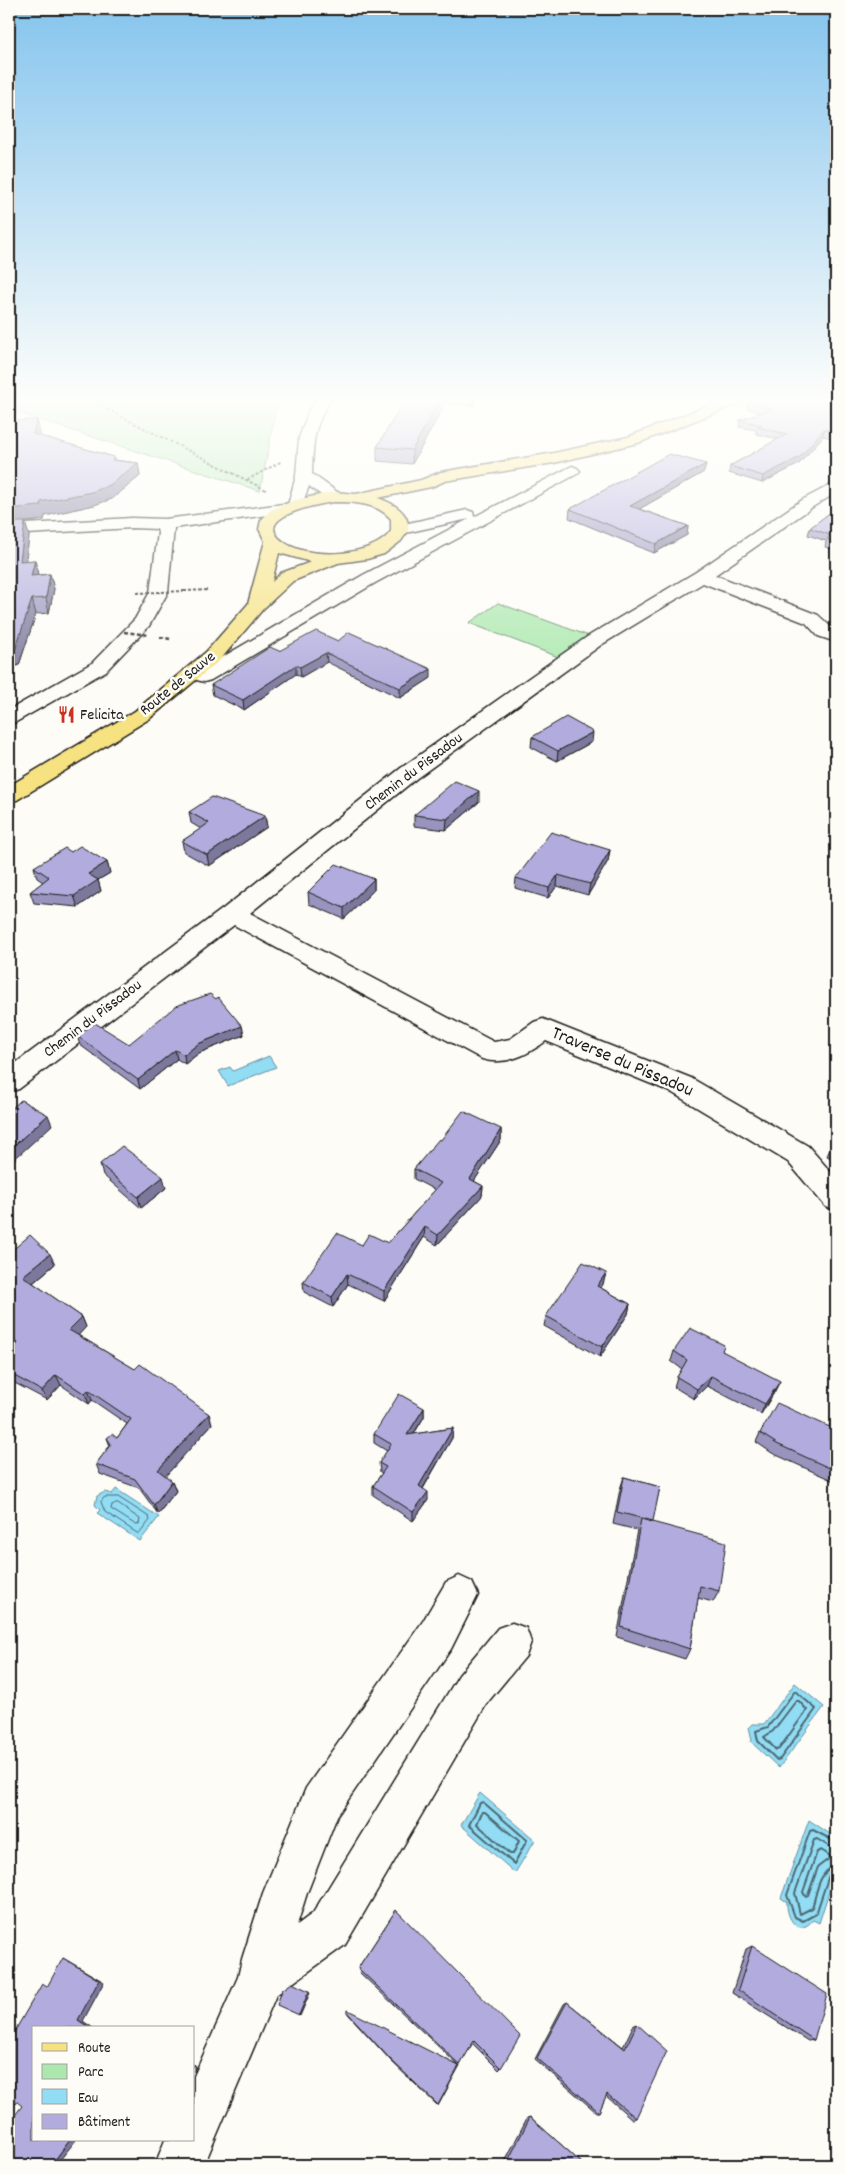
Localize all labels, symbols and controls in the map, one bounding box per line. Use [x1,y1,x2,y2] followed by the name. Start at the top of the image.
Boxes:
[135,646,221,722] street label: Route de Sauve
[80,704,124,727] place label: Felicita
[56,705,76,725] restaurant icon: Felicita
[360,727,468,817] street label: Chemin du Pissadou
[39,974,147,1064] street label: Chemin du Pissadou
[547,1021,697,1105] street label: Traverse du Pissadou
[32,2026,195,2142] legend
[78,2038,111,2060] text: Route
[78,2062,103,2084] text: Parc
[78,2088,98,2110] text: Eau
[78,2112,131,2134] text: Bâtiment

